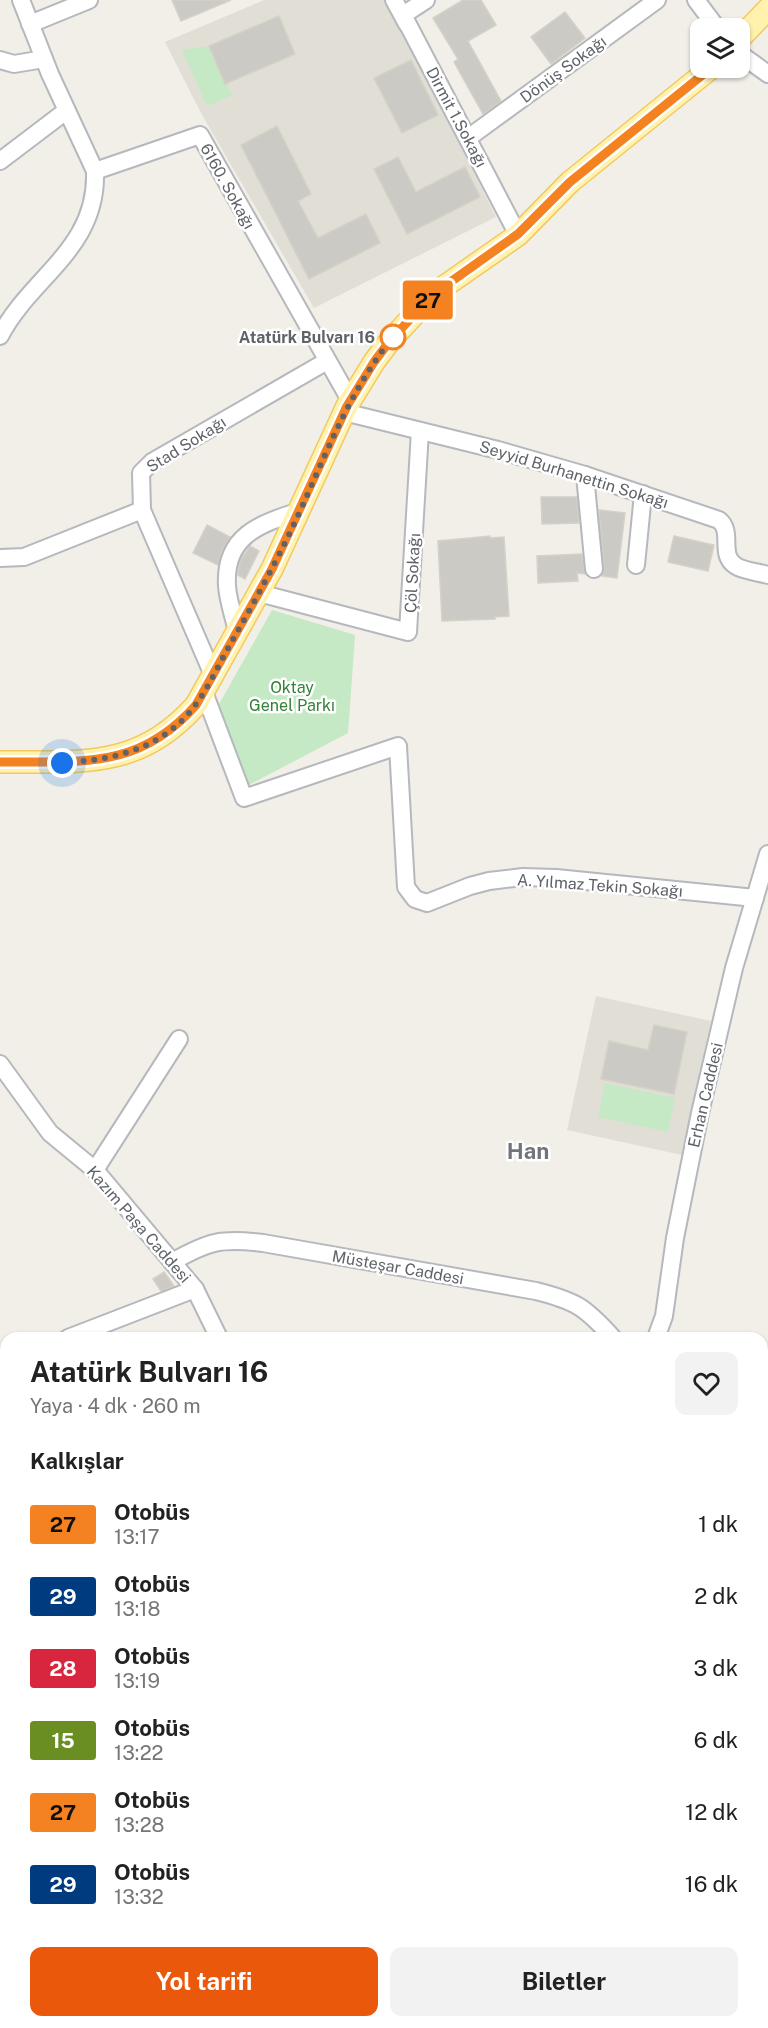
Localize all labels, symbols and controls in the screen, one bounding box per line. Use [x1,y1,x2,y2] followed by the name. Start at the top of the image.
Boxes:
[690,18,750,78] map controls
[690,18,750,78] button: layers
[517,32,610,107] street label: Dönüş Sokağı
[422,64,491,170] street label: Dirmit 1.Sokağı
[196,140,259,232] street label: 6160. Sokağı
[401,280,455,320] line badge: 27
[415,288,441,313] text: 27
[380,324,406,350] marker: Atatürk Bulvarı 16
[239,328,375,347] place label: Atatürk Bulvarı 16
[143,413,229,476] street label: Stad Sokağı
[477,437,671,512] street label: Seyyid Burhanettin Sokağı
[401,533,424,613] street label: Çöl Sokağı
[249,678,335,715] park label: Oktay Genel Parkı
[47,748,77,778] your location
[517,870,683,901] street label: A. Yılmaz Tekin Sokağı
[684,1041,727,1149] street label: Erhan Caddesi
[507,1138,549,1164] district label: Han
[83,1162,194,1287] street label: Kazım Paşa Caddesi
[331,1247,465,1288] street label: Müsteşar Caddesi
[675,1352,738,1415] button: heart
[30,1355,268,1388] text: Atatürk Bulvarı 16
[30,1394,201,1418] text: Yaya · 4 dk · 260 m
[30,1448,124,1474] text: Kalkışlar
[114,1499,190,1525] text: Otobüs
[698,1511,738,1537] text: 1 dk
[50,1512,76,1537] text: 27
[114,1525,159,1549] text: 13:17
[114,1571,190,1597] text: Otobüs
[694,1583,738,1609] text: 2 dk
[49,1584,77,1609] text: 29
[114,1597,160,1621] text: 13:18
[114,1643,190,1669] text: Otobüs
[693,1655,738,1681] text: 3 dk
[49,1656,77,1681] text: 28
[114,1669,160,1693] text: 13:19
[114,1715,190,1741] text: Otobüs
[694,1727,738,1753] text: 6 dk
[51,1728,75,1753] text: 15
[114,1741,164,1765] text: 13:22
[114,1787,190,1813] text: Otobüs
[685,1799,738,1825] text: 12 dk
[50,1800,76,1825] text: 27
[114,1813,165,1837] text: 13:28
[114,1859,190,1885] text: Otobüs
[685,1871,738,1897] text: 16 dk
[49,1872,77,1897] text: 29
[114,1885,164,1909] text: 13:32
[30,1947,378,2016] button: Yol tarifi
[390,1947,738,2016] button: Biletler

